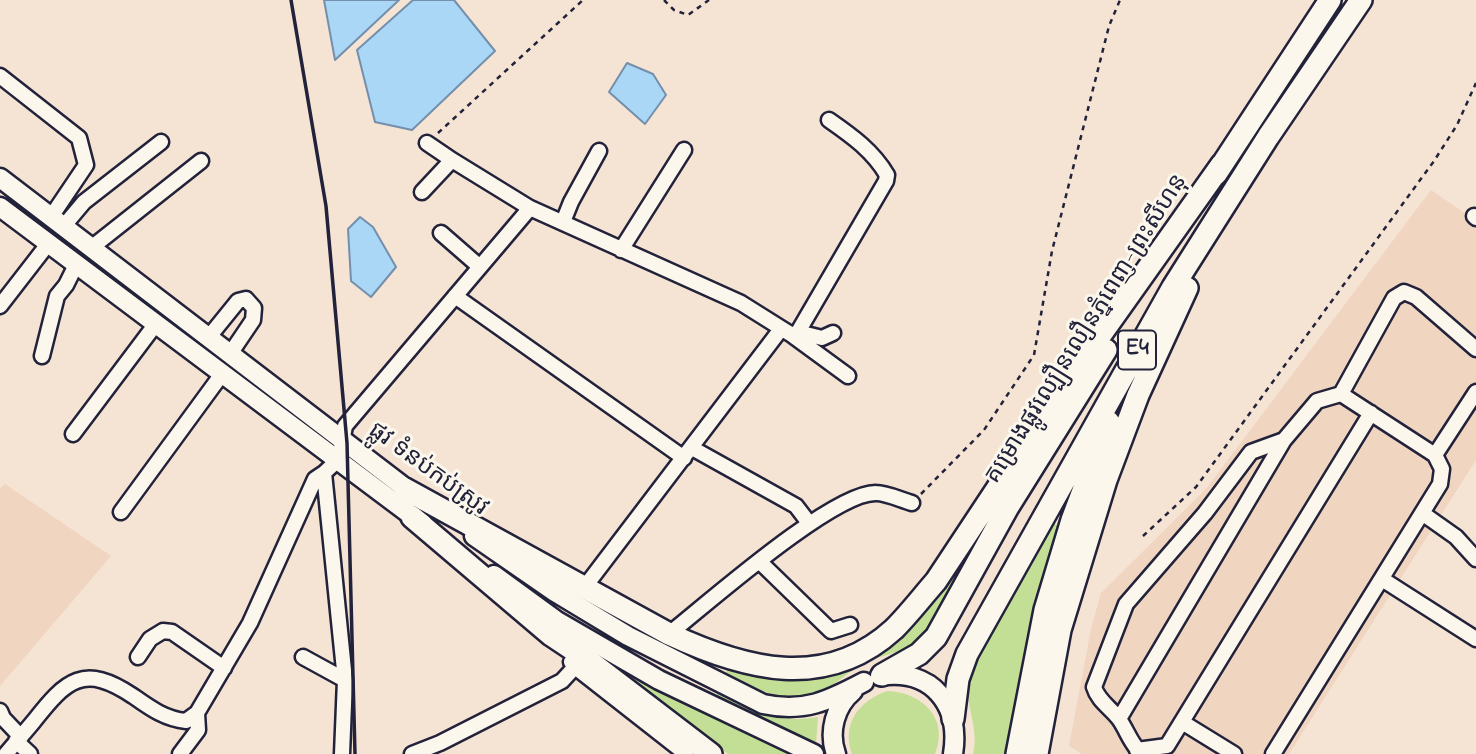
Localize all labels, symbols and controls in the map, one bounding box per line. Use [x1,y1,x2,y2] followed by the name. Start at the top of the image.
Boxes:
[980,170,1196,490] street label: គម្រោងផ្លូវល្បឿនលឿនភ្នំពេញ-ព្រះសីហនុ
[1118,330,1156,370] road number: E4
[361,418,493,524] street label: ផ្លូវ ទំនប់កប់ស្រូវ

